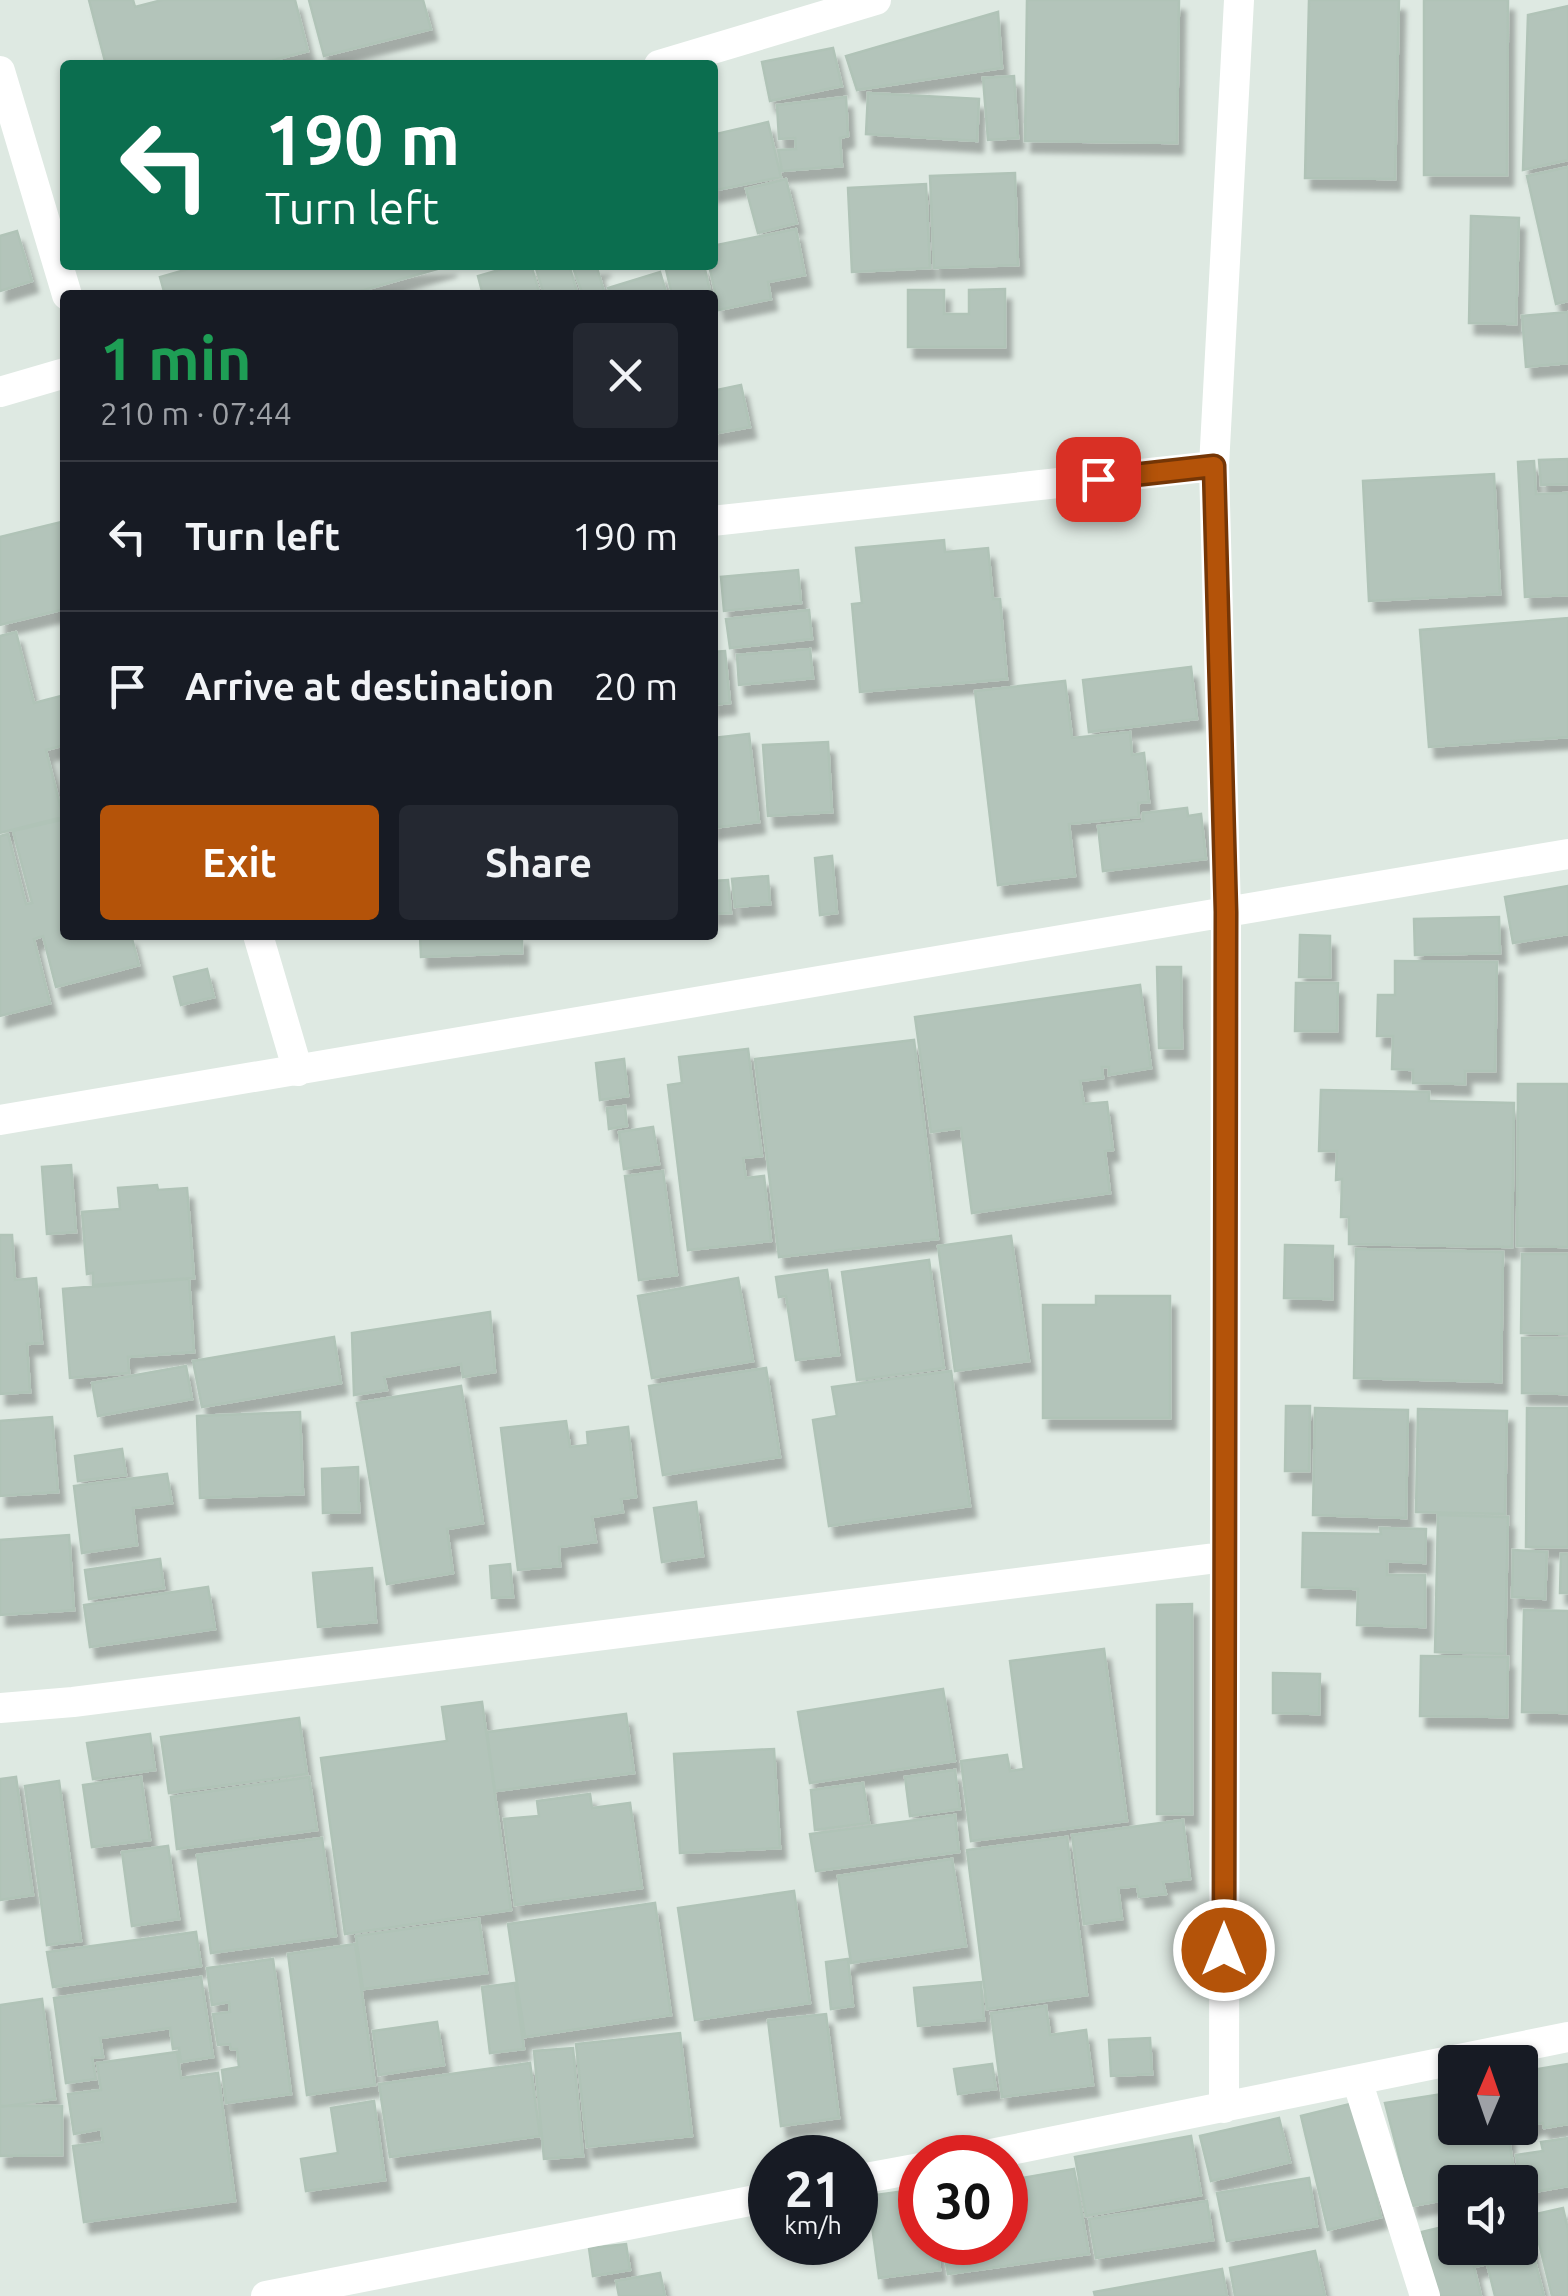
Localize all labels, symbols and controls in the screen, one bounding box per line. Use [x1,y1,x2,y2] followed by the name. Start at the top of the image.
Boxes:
[100,100,230,230] icon: left
[265,100,460,178] text: 190 m
[265,182,439,233] text: Turn left
[573,323,678,428] button: close
[100,324,252,391] text: 1 min
[100,395,292,431] text: 210 m · 07:44
[1056,437,1141,522] pin
[1071,452,1126,507] icon: arrive
[100,509,155,564] icon: left
[185,515,340,557] text: Turn left
[572,515,678,557] text: 190 m
[100,659,155,714] icon: arrive
[185,665,554,707] text: Arrive at destination
[594,665,678,707] text: 20 m
[100,805,379,920] button: Exit
[399,805,678,920] button: Share
[1172,1898,1276,2002] position arrow
[1438,2045,1538,2145] north arrow
[1438,2045,1538,2265] map controls
[898,2135,1028,2265] speed limit sign: 30
[785,2160,841,2216] text: 21
[1438,2165,1538,2265] button: sound
[784,2211,842,2239] text: km/h

